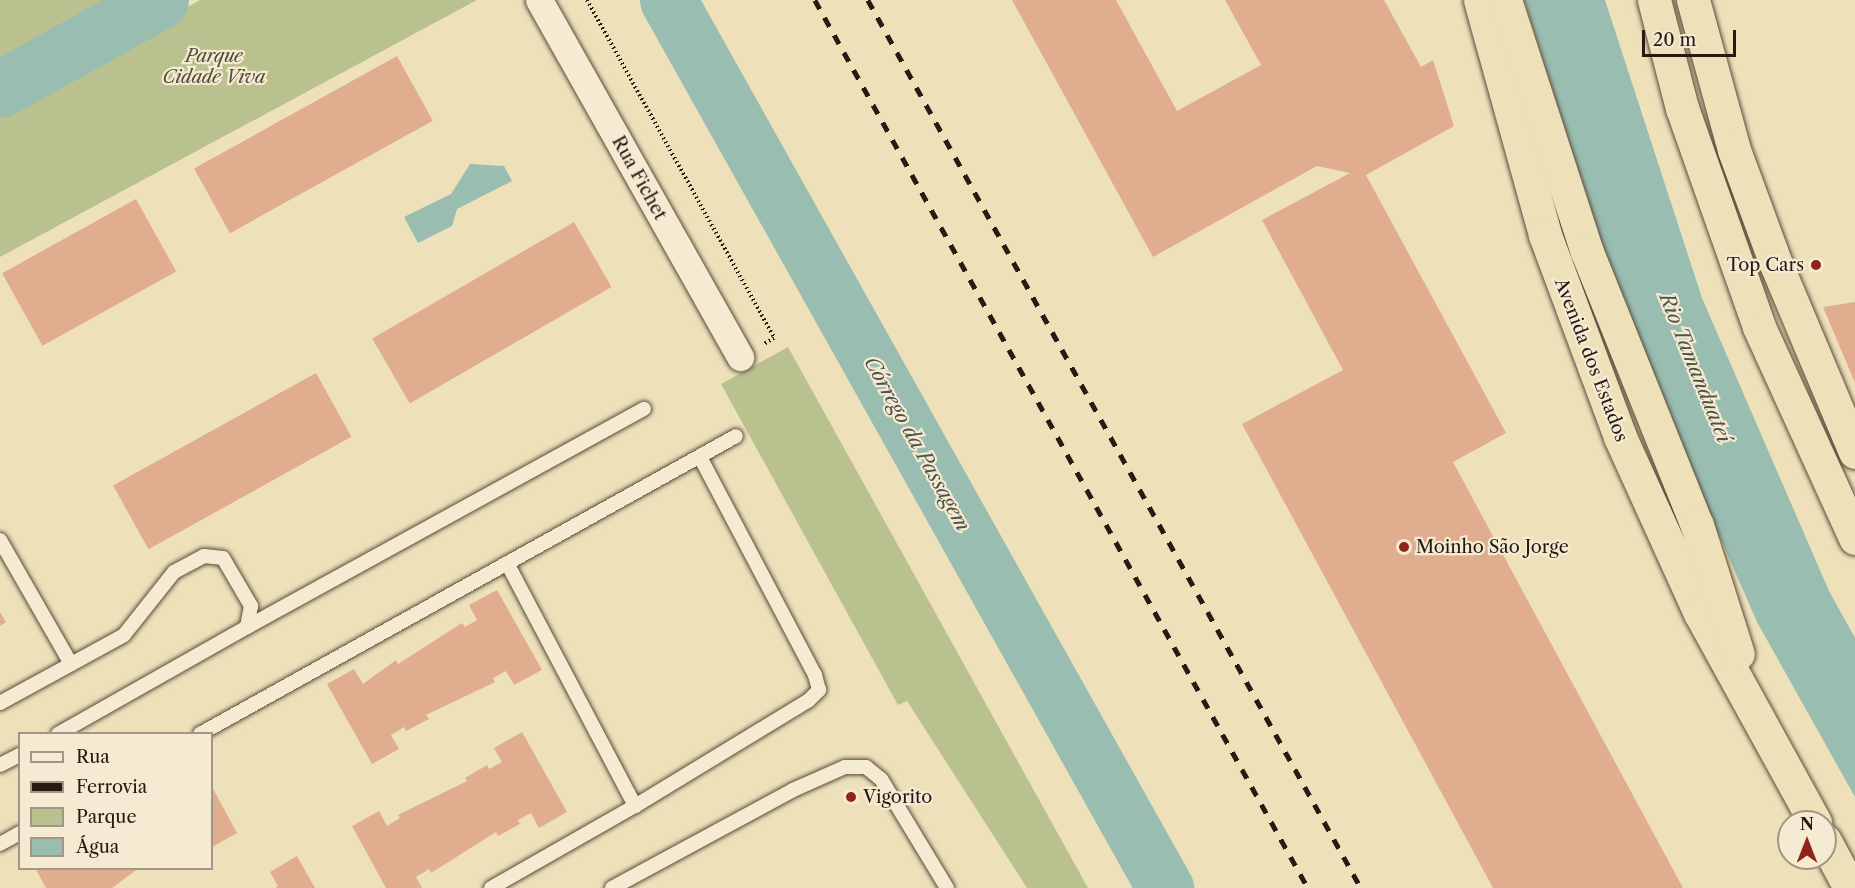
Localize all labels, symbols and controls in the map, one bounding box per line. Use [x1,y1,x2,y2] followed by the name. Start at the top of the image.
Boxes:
[1645,18,1740,56] scale bar
[1653,29,1696,51] text: 20 m
[163,46,265,88] park label: Parque Cidade Viva
[607,132,671,224] street label: Rua Fichet
[1727,254,1804,276] place label: Top Cars
[1809,258,1823,272] marker: Top Cars
[1550,275,1632,445] street label: Avenida dos Estados
[1654,290,1736,446] water label: Rio Tamanduateí
[859,352,975,536] water label: Córrego da Passagem
[1416,536,1569,558] place label: Moinho São Jorge
[1397,540,1411,554] marker: Moinho São Jorge
[18,732,213,870] legend
[76,746,110,768] text: Rua
[76,776,147,798] text: Ferrovia
[863,786,932,808] place label: Vigorito
[844,790,858,804] marker: Vigorito
[76,806,137,828] text: Parque
[1777,810,1837,870] north arrow
[1800,814,1814,834] text: N
[76,836,119,858] text: Água

